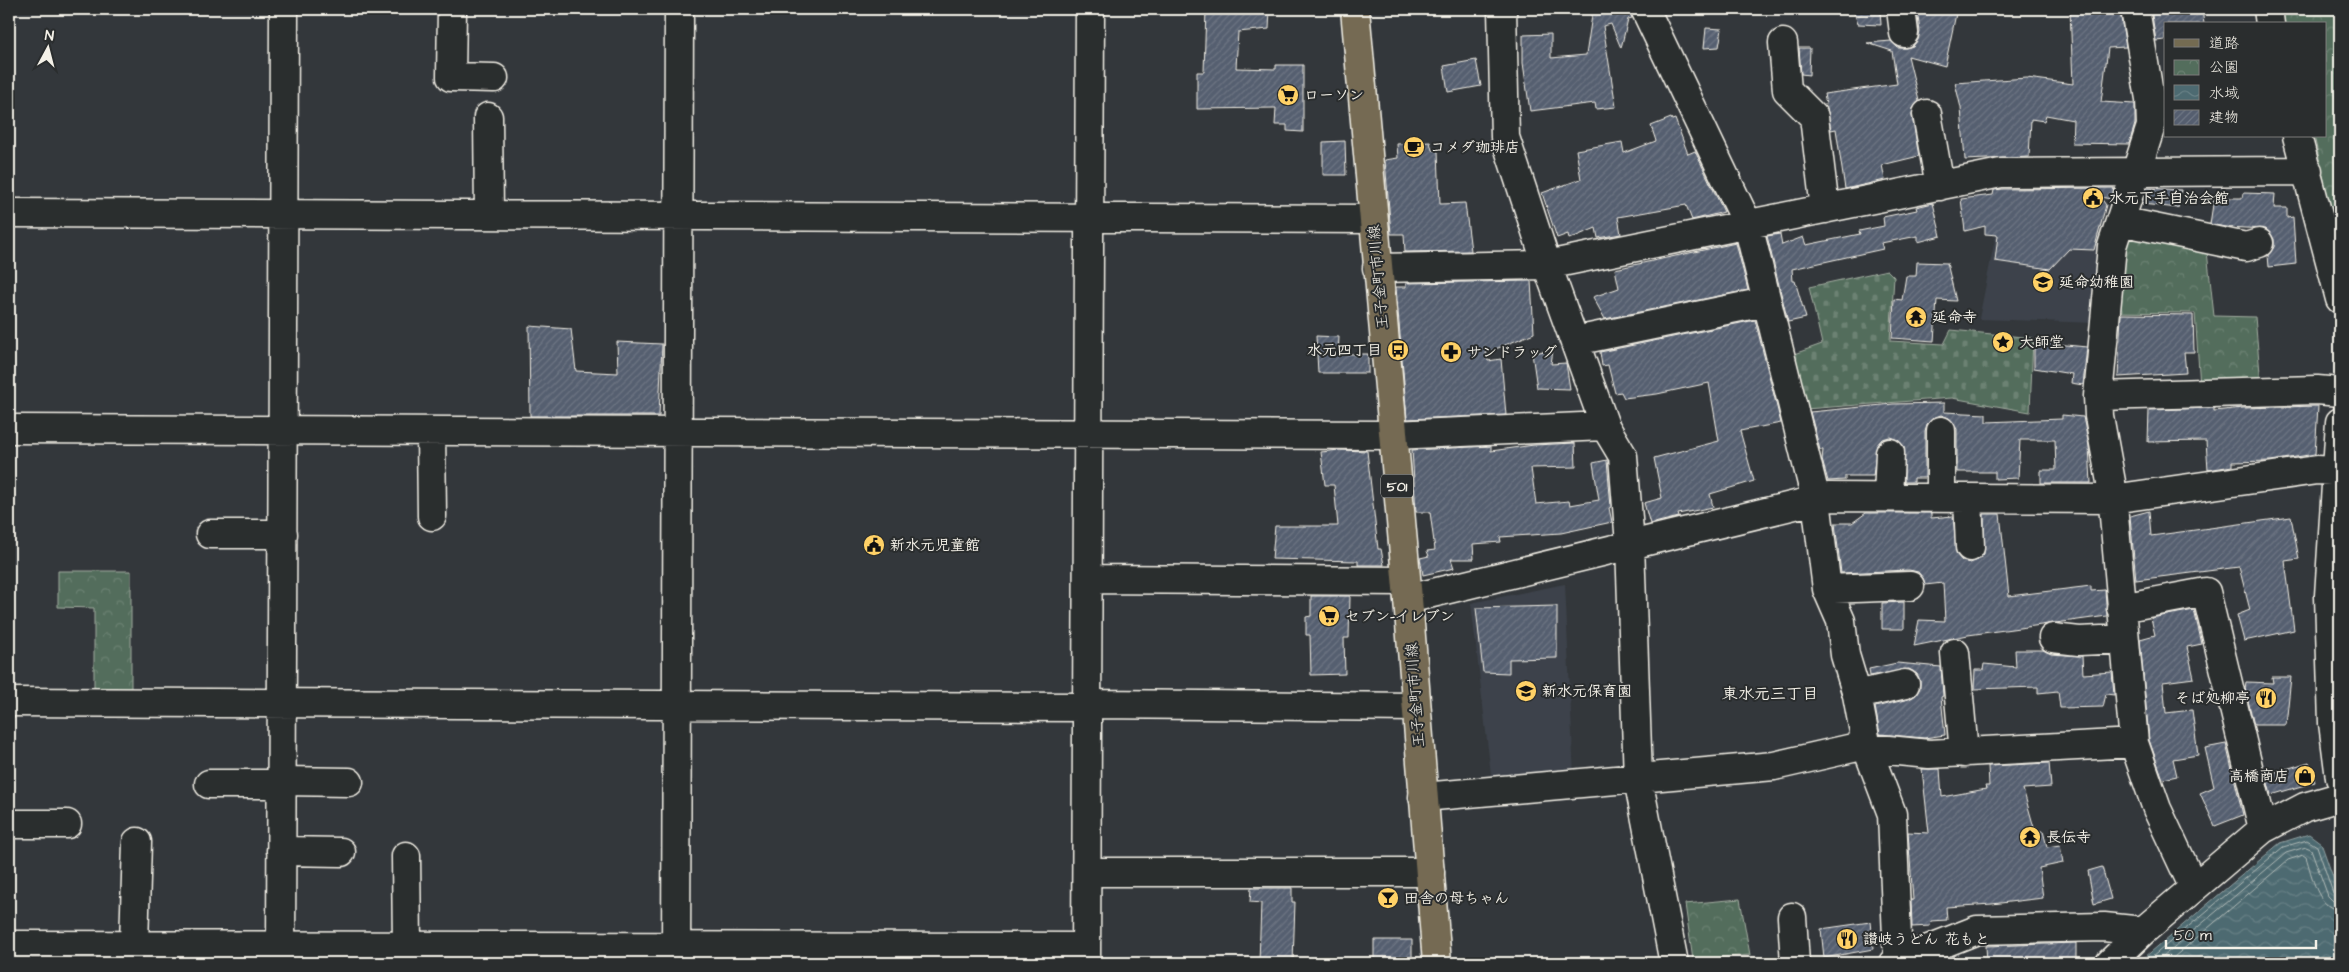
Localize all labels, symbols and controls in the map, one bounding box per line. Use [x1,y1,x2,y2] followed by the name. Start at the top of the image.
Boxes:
[22,22,72,72] north arrow
[2164,22,2326,138] legend
[44,26,55,47] text: N
[2209,33,2239,54] text: 道路
[2209,57,2239,78] text: 公園
[1276,83,1300,107] supermarket icon: ローソン
[2209,83,2239,104] text: 水域
[1304,85,1364,106] place label: ローソン
[2209,107,2239,128] text: 建物
[1402,135,1426,159] cafe icon: コメダ珈琲店
[1430,137,1520,158] place label: コメダ珈琲店
[2081,186,2105,210] public building icon: 水元下手自治会館
[2109,188,2229,209] place label: 水元下手自治会館
[1363,224,1394,330] street label: 王子金町市川線
[2031,270,2055,294] school or university icon: 延命幼稚園
[2059,272,2134,293] place label: 延命幼稚園
[1904,305,1928,329] temple icon: 延命寺
[1932,307,1977,328] place label: 延命寺
[1991,330,2015,354] place icon: 大師堂
[2019,332,2064,353] place label: 大師堂
[1386,338,1410,362] bus stop icon: 水元四丁目
[1307,340,1382,361] place label: 水元四丁目
[1439,340,1463,364] pharmacy icon: サンドラッグ
[1467,342,1557,363] place label: サンドラッグ
[1381,474,1413,498] road number: 501
[862,533,886,557] public building icon: 新水元児童館
[890,535,980,556] place label: 新水元児童館
[1317,604,1341,628] supermarket icon: セブン-イレブン
[1345,606,1455,627] place label: セブン-イレブン
[1401,642,1430,748] street label: 王子金町市川線
[1514,679,1538,703] school or university icon: 新水元保育園
[1542,681,1632,702] place label: 新水元保育園
[1722,683,1818,705] district label: 東水元三丁目
[2254,686,2278,710] restaurant icon: そば処柳亭
[2175,688,2250,709] place label: そば処柳亭
[2293,764,2317,788] shop icon: 高橋商店
[2229,766,2289,787] place label: 高橋商店
[2018,825,2042,849] temple icon: 長伝寺
[2046,827,2091,848] place label: 長伝寺
[1376,886,1400,910] bar icon: 田舎の母ちゃん
[1404,888,1509,909] place label: 田舎の母ちゃん
[2166,917,2316,949] scale bar
[2174,925,2212,946] text: 50 m
[1835,927,1859,951] restaurant icon: 讃岐うどん 花もと
[1863,929,1990,950] place label: 讃岐うどん 花もと

